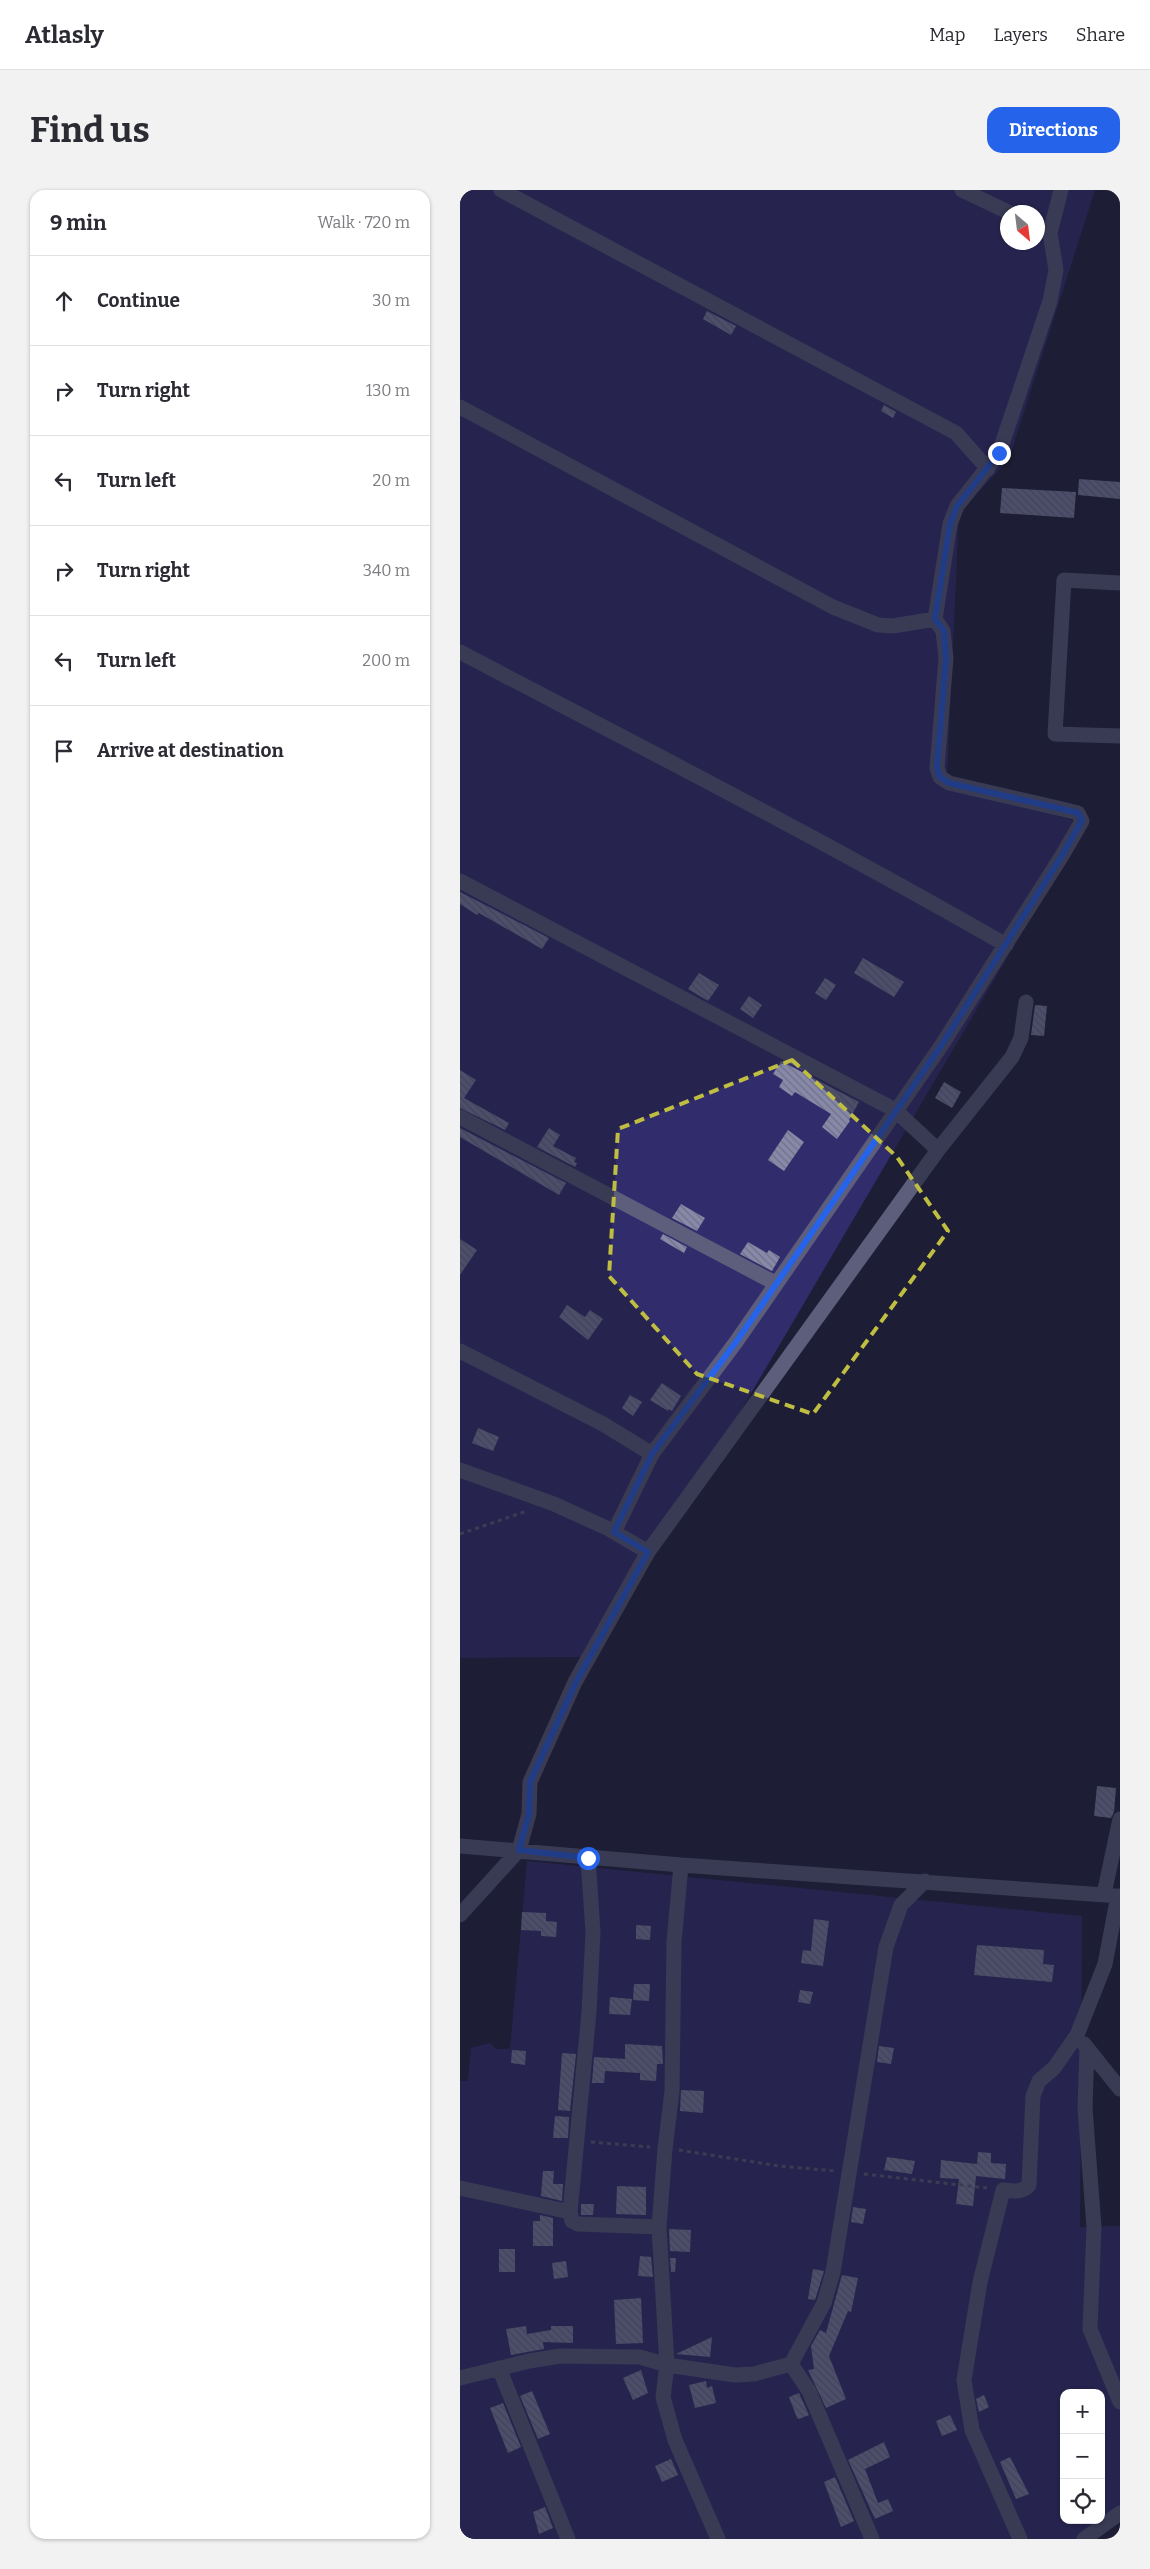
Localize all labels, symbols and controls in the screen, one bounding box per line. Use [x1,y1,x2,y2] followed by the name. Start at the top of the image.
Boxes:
[25,21,104,49] text: Atlasly
[929,24,965,46] text: Map
[993,24,1048,46] text: Layers
[1076,24,1125,46] text: Share
[987,107,1120,153] button: Directions
[30,109,150,151] text: Find us
[1000,205,1045,250] north arrow
[50,210,106,236] text: 9 min
[317,213,410,232] text: Walk · 720 m
[50,287,78,315] icon: ahead
[97,289,180,312] text: Continue
[372,291,410,310] text: 30 m
[50,377,78,405] icon: right
[97,379,190,402] text: Turn right
[366,381,410,400] text: 130 m
[988,442,1011,465] route end
[50,467,78,495] icon: left
[97,469,176,492] text: Turn left
[373,471,410,490] text: 20 m
[50,557,78,585] icon: right
[97,559,190,582] text: Turn right
[363,561,410,580] text: 340 m
[50,647,78,675] icon: left
[97,649,176,672] text: Turn left
[362,651,410,670] text: 200 m
[50,737,78,765] icon: arrive
[97,739,284,762] text: Arrive at destination
[577,1847,600,1870] route start
[1060,2389,1105,2524] map controls
[1060,2389,1105,2434] button: +
[1060,2434,1105,2479] button: −
[1060,2479,1105,2524] button: locate

